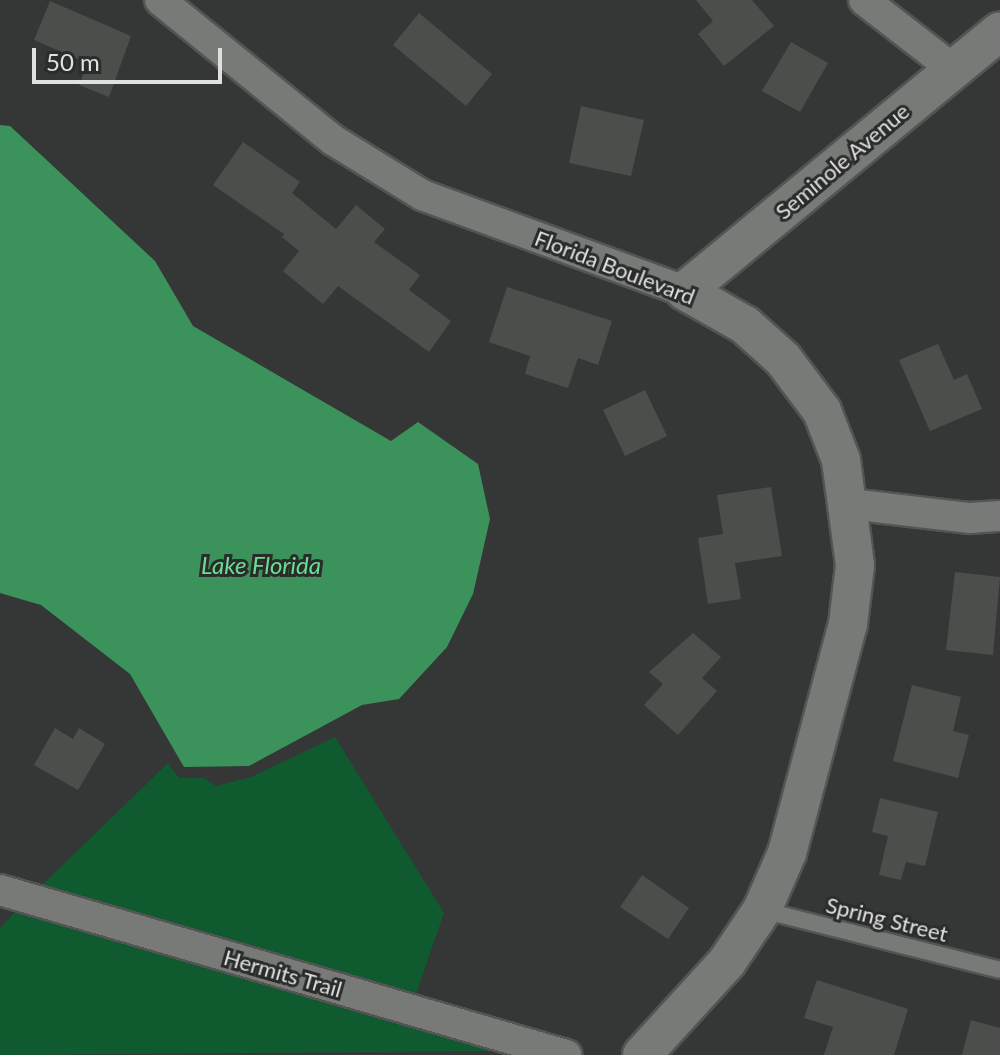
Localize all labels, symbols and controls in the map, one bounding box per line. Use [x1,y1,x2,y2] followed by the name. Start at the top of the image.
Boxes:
[36,32,226,82] scale bar
[46,47,100,76] text: 50 m
[770,97,914,225] street label: Seminole Avenue
[531,224,699,310] street label: Florida Boulevard
[201,551,321,579] water label: Lake Florida
[823,891,951,947] street label: Spring Street
[221,943,345,1003] street label: Hermits Trail

